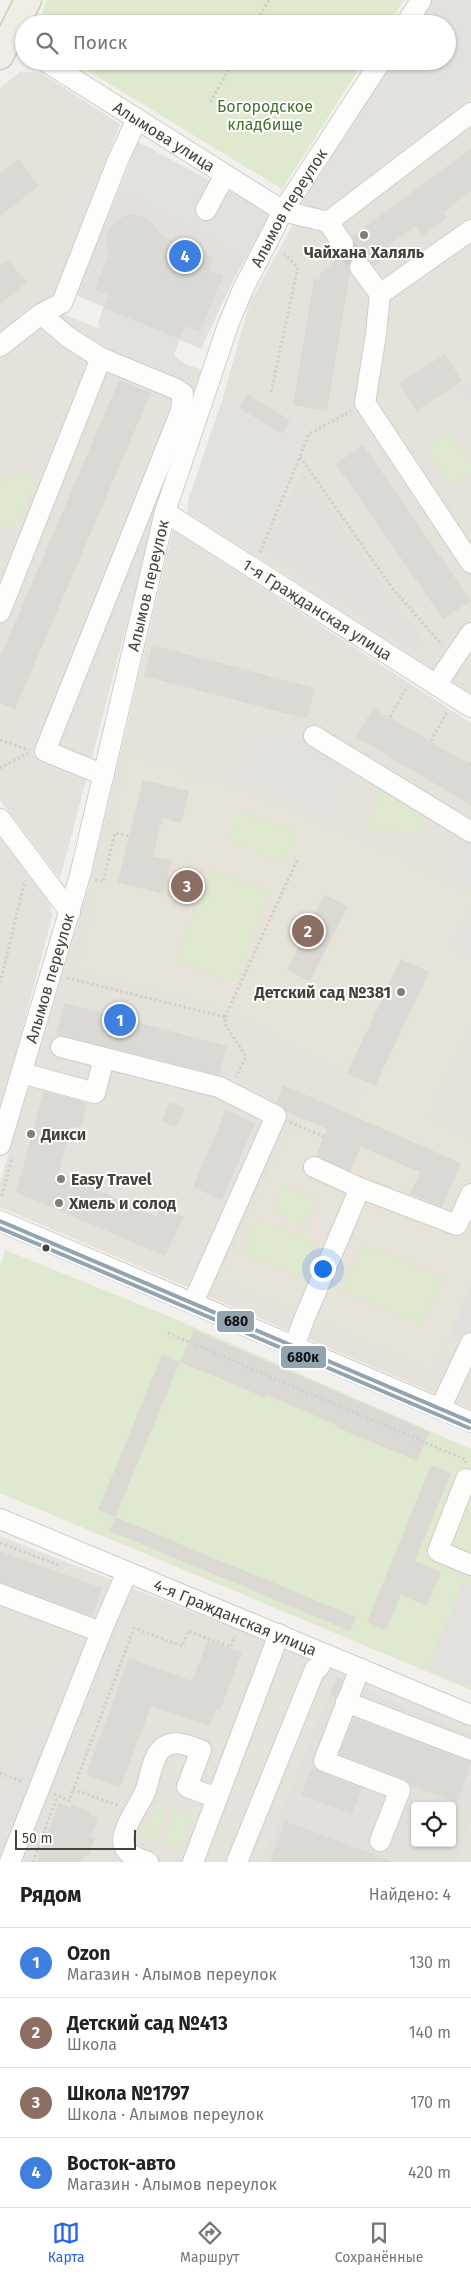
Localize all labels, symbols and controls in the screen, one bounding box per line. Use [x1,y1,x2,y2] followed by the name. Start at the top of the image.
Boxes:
[15,15,456,70] search box
[33,29,61,57] icon: search
[73,31,127,54] text: Поиск
[110,97,219,175] street label: Алымова улица
[217,97,313,134] park label: Богородское кладбище
[246,144,331,270] street label: Алымов переулок
[358,229,370,241] marker: Чайхана Халяль
[169,237,201,275] pin: 4
[304,243,425,262] place label: Чайхана Халяль
[123,517,173,653] street label: Алымов переулок
[239,555,396,664] street label: 1-я Гражданская улица
[171,867,203,905] pin: 3
[21,910,78,1045] street label: Алымов переулок
[292,912,324,950] pin: 2
[254,983,391,1002] place label: Детский сад №381
[395,986,407,998] marker: Детский сад №381
[104,1001,136,1039] pin: 1
[40,1125,86,1144] place label: Дикси
[25,1128,37,1140] marker: Дикси
[71,1170,152,1189] place label: Easy Travel
[55,1173,67,1185] marker: Easy Travel
[68,1194,176,1213] place label: Хмель и солод
[53,1197,65,1209] marker: Хмель и солод
[41,1243,51,1253] unlabelled marker
[310,1256,336,1282] your location
[216,1310,255,1333] line badge: 680
[224,1313,248,1330] text: 680
[280,1345,327,1369] line badge: 680к
[287,1349,319,1366] text: 680к
[151,1575,320,1659] street label: 4-я Гражданская улица
[411,1802,456,1847] map controls
[411,1802,456,1847] button: locate
[15,1827,136,1850] scale bar
[22,1830,53,1847] text: 50 m
[20,1882,81,1908] text: Рядом
[369,1885,451,1904] text: Найдено: 4
[67,1942,111,1965] text: Ozon
[32,1953,40,1972] text: 1
[409,1953,451,1972] text: 130 m
[67,1965,277,1984] text: Магазин · Алымов переулок
[67,2012,228,2035] text: Детский сад №413
[32,2023,40,2042] text: 2
[409,2023,451,2042] text: 140 m
[67,2035,117,2054] text: Школа
[67,2082,189,2105] text: Школа №1797
[32,2093,40,2112] text: 3
[410,2093,451,2112] text: 170 m
[67,2105,264,2124] text: Школа · Алымов переулок
[67,2152,176,2175] text: Восток-авто
[31,2163,41,2182] text: 4
[408,2163,451,2182] text: 420 m
[67,2175,277,2194] text: Магазин · Алымов переулок
[48,2219,85,2266] tab: Карта
[180,2219,239,2266] tab: Маршрут
[335,2219,423,2266] tab: Сохранённые

